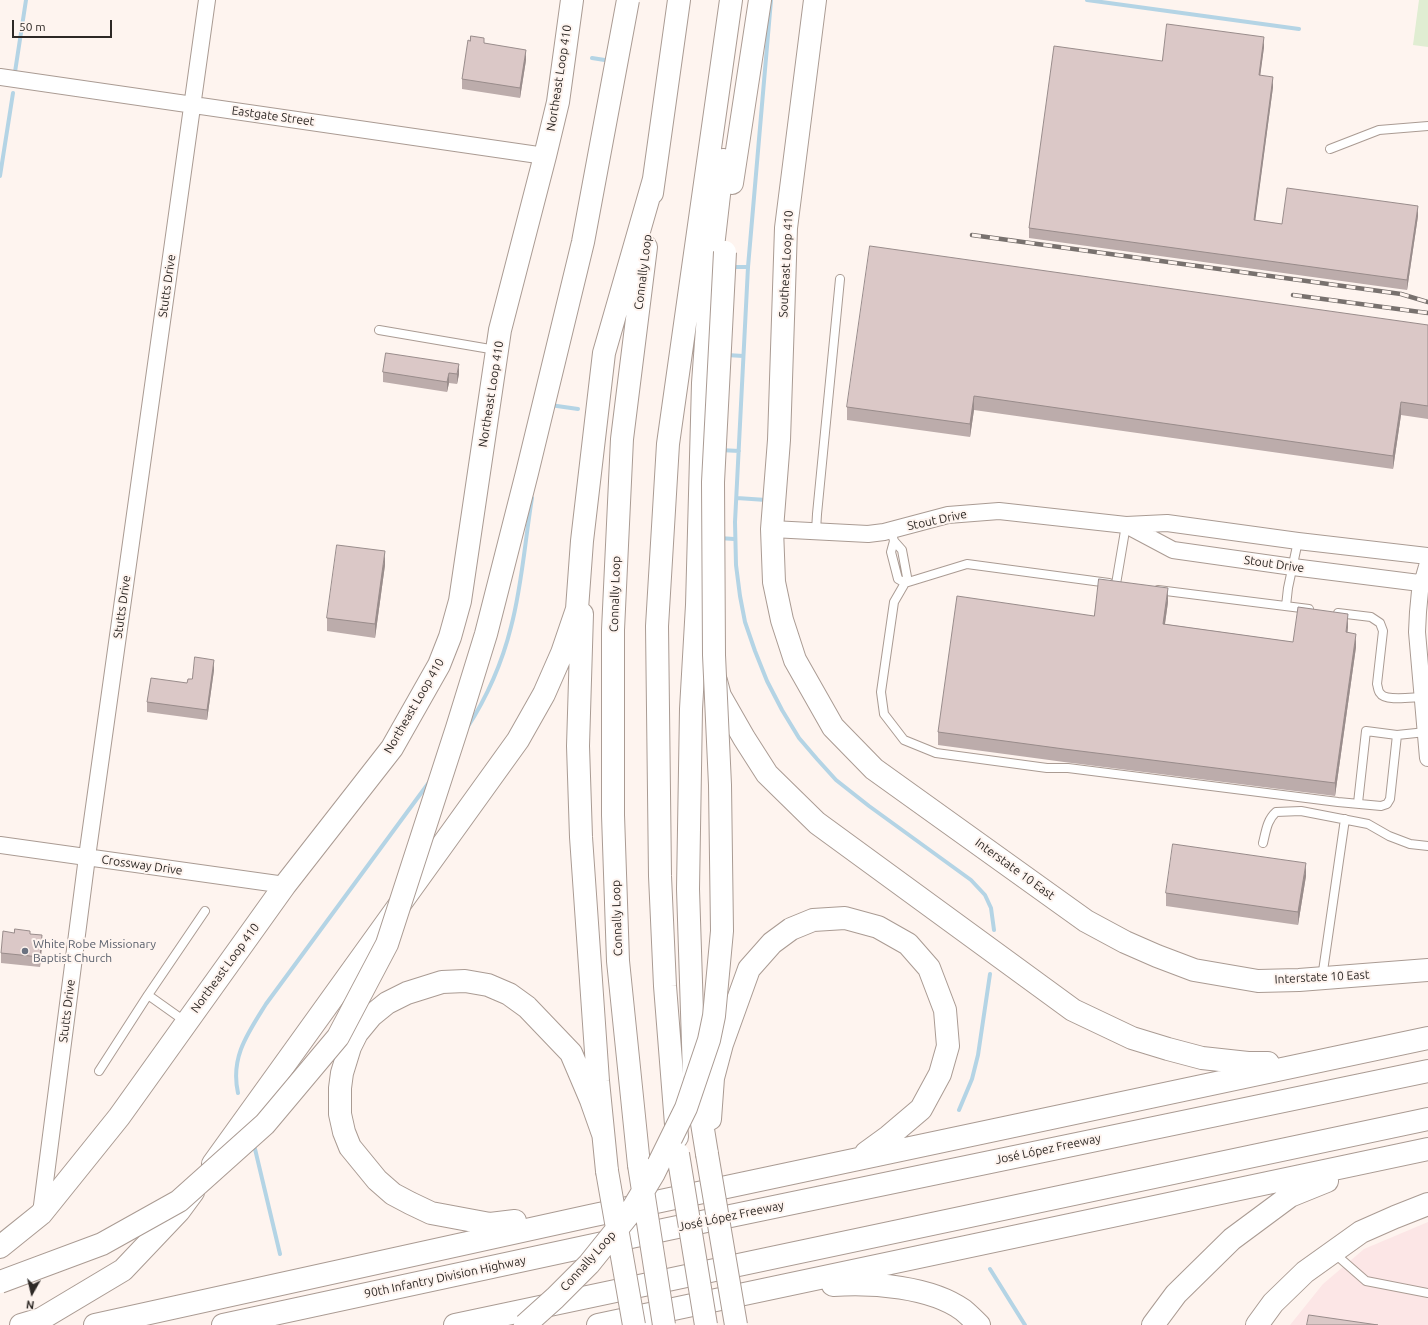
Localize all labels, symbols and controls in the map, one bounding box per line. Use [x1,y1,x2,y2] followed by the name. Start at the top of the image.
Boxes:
[14,12,114,38] scale bar
[19,20,46,33] text: 50 m
[543,24,575,132] street label: Northeast Loop 410
[231,103,315,129] street label: Eastgate Street
[776,210,796,318] street label: Southeast Loop 410
[631,233,655,311] street label: Connally Loop
[155,254,179,318] street label: Stutts Drive
[475,340,507,448] street label: Northeast Loop 410
[906,507,968,533] street label: Stout Drive
[1243,553,1305,575] street label: Stout Drive
[606,556,624,632] street label: Connally Loop
[110,575,134,639] street label: Stutts Drive
[381,656,447,756] street label: Northeast Loop 410
[972,835,1058,903] street label: Interstate 10 East
[101,852,183,878] street label: Crossway Drive
[608,880,626,956] street label: Connally Loop
[188,920,262,1016] street label: Northeast Loop 410
[33,937,156,965] place label: White Robe Missionary Baptist Church
[20,946,30,956] marker: White Robe Missionary Baptist Church
[1274,967,1370,987] street label: Interstate 10 East
[56,979,78,1043] street label: Stutts Drive
[994,1131,1102,1167] street label: José López Freeway
[677,1198,785,1234] street label: José López Freeway
[557,1228,619,1294] street label: Connally Loop
[363,1253,527,1301] street label: 90th Infantry Division Highway
[12,1273,52,1313] north arrow
[25,1298,35,1311] text: N

